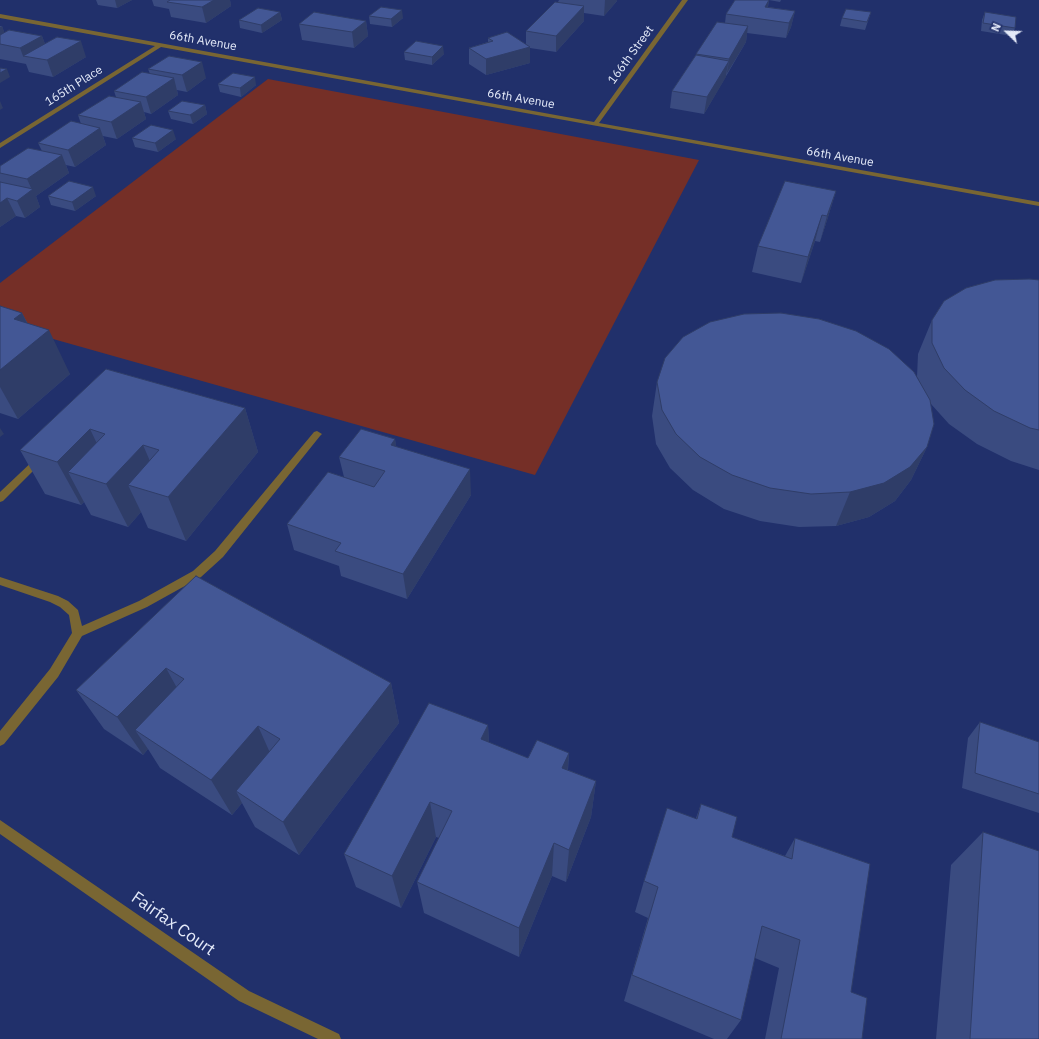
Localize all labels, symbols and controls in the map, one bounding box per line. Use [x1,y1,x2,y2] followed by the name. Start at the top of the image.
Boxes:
[987,12,1027,52] north arrow
[988,21,1004,34] text: N
[605,23,657,87] street label: 166th Street
[168,28,238,54] street label: 66th Avenue
[43,63,105,109] street label: 165th Place
[486,86,556,112] street label: 66th Avenue
[805,144,875,170] street label: 66th Avenue
[127,888,219,960] street label: Fairfax Court

